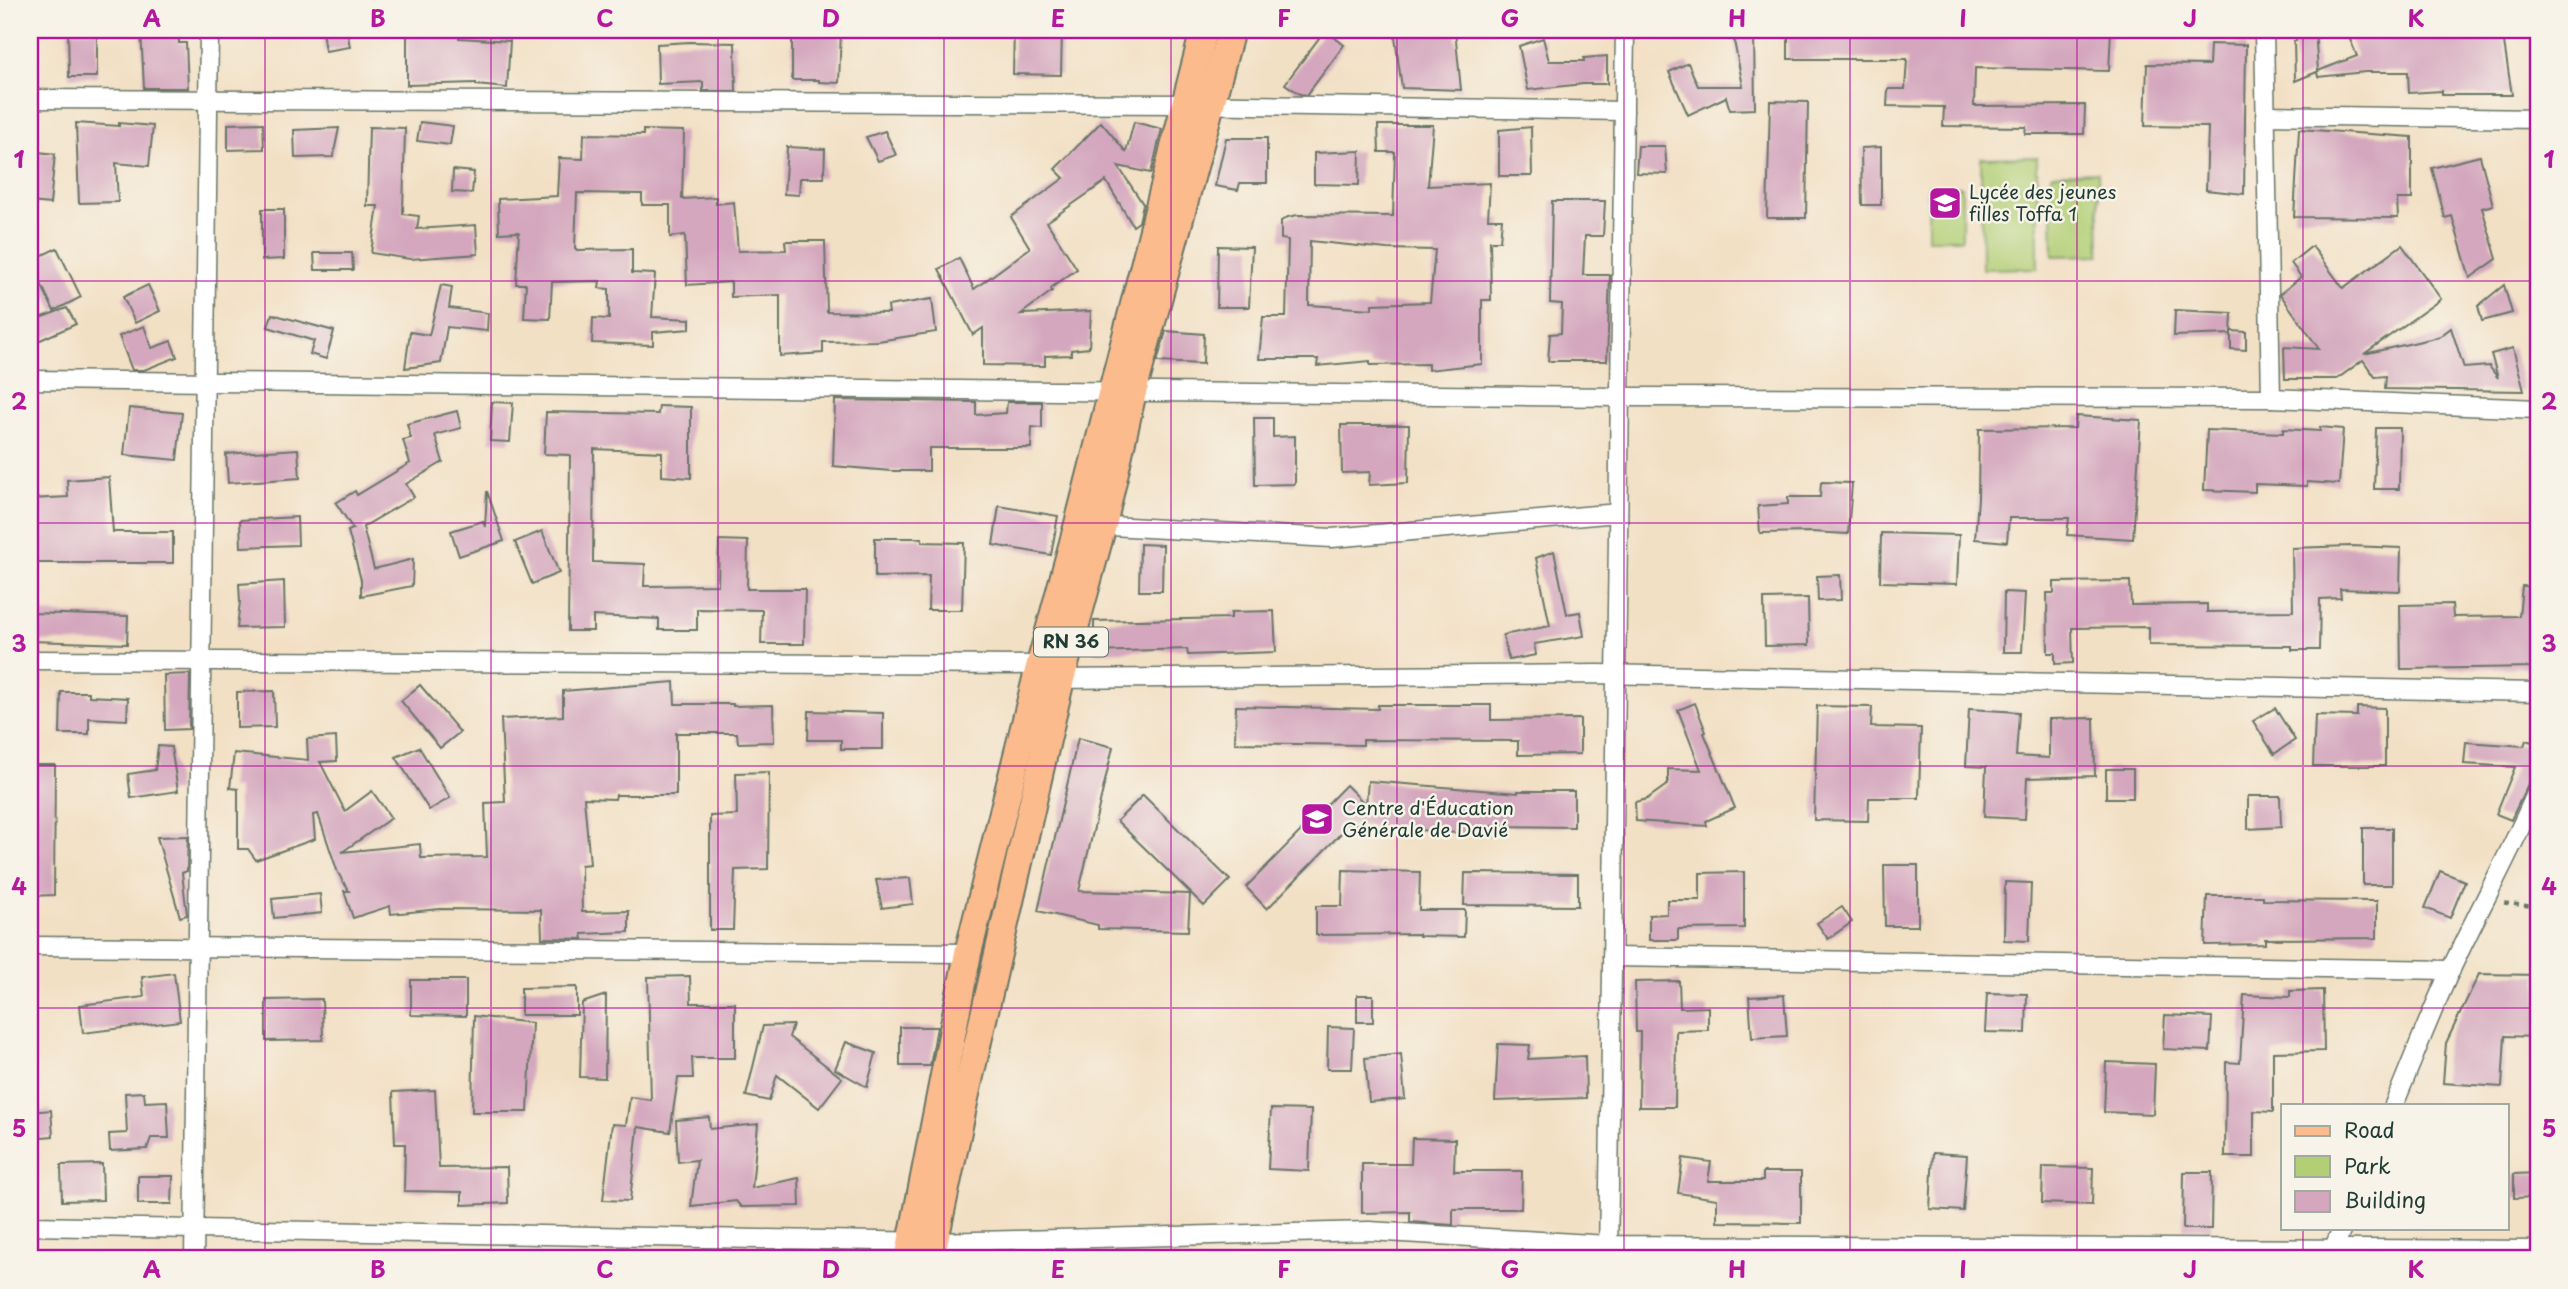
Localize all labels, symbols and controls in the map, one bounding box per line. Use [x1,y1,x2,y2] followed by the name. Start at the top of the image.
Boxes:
[143,0,161,35] text: A
[370,0,386,35] text: B
[596,0,614,35] text: C
[822,0,840,35] text: D
[1051,0,1065,35] text: E
[1277,0,1291,35] text: F
[1501,0,1519,35] text: G
[1728,0,1746,35] text: H
[1959,0,1967,35] text: I
[2183,0,2197,35] text: J
[2408,0,2425,35] text: K
[14,141,25,176] text: 1
[2544,141,2555,176] text: 1
[1969,177,2116,227] place label: Lycée des jeunes filles Toffa 1
[1926,184,1964,222] school or university icon: Lycée des jeunes filles Toffa 1
[11,383,27,418] text: 2
[2541,383,2557,418] text: 2
[11,625,27,660] text: 3
[2541,625,2557,660] text: 3
[1034,628,1108,656] road number: RN 36
[1342,793,1514,843] place label: Centre d'Éducation Générale de Davié
[1298,800,1336,838] school or university icon: Centre d'Éducation Générale de Davié
[11,868,27,903] text: 4
[2541,868,2557,903] text: 4
[2281,1104,2508,1230] legend
[12,1110,26,1145] text: 5
[2542,1110,2556,1145] text: 5
[2344,1113,2395,1145] text: Road
[2344,1149,2391,1181] text: Park
[2344,1183,2426,1215] text: Building
[143,1251,161,1286] text: A
[370,1251,386,1286] text: B
[596,1251,614,1286] text: C
[822,1251,840,1286] text: D
[1051,1251,1065,1286] text: E
[1277,1251,1291,1286] text: F
[1501,1251,1519,1286] text: G
[1728,1251,1746,1286] text: H
[1959,1251,1967,1286] text: I
[2183,1251,2197,1286] text: J
[2408,1251,2425,1286] text: K

